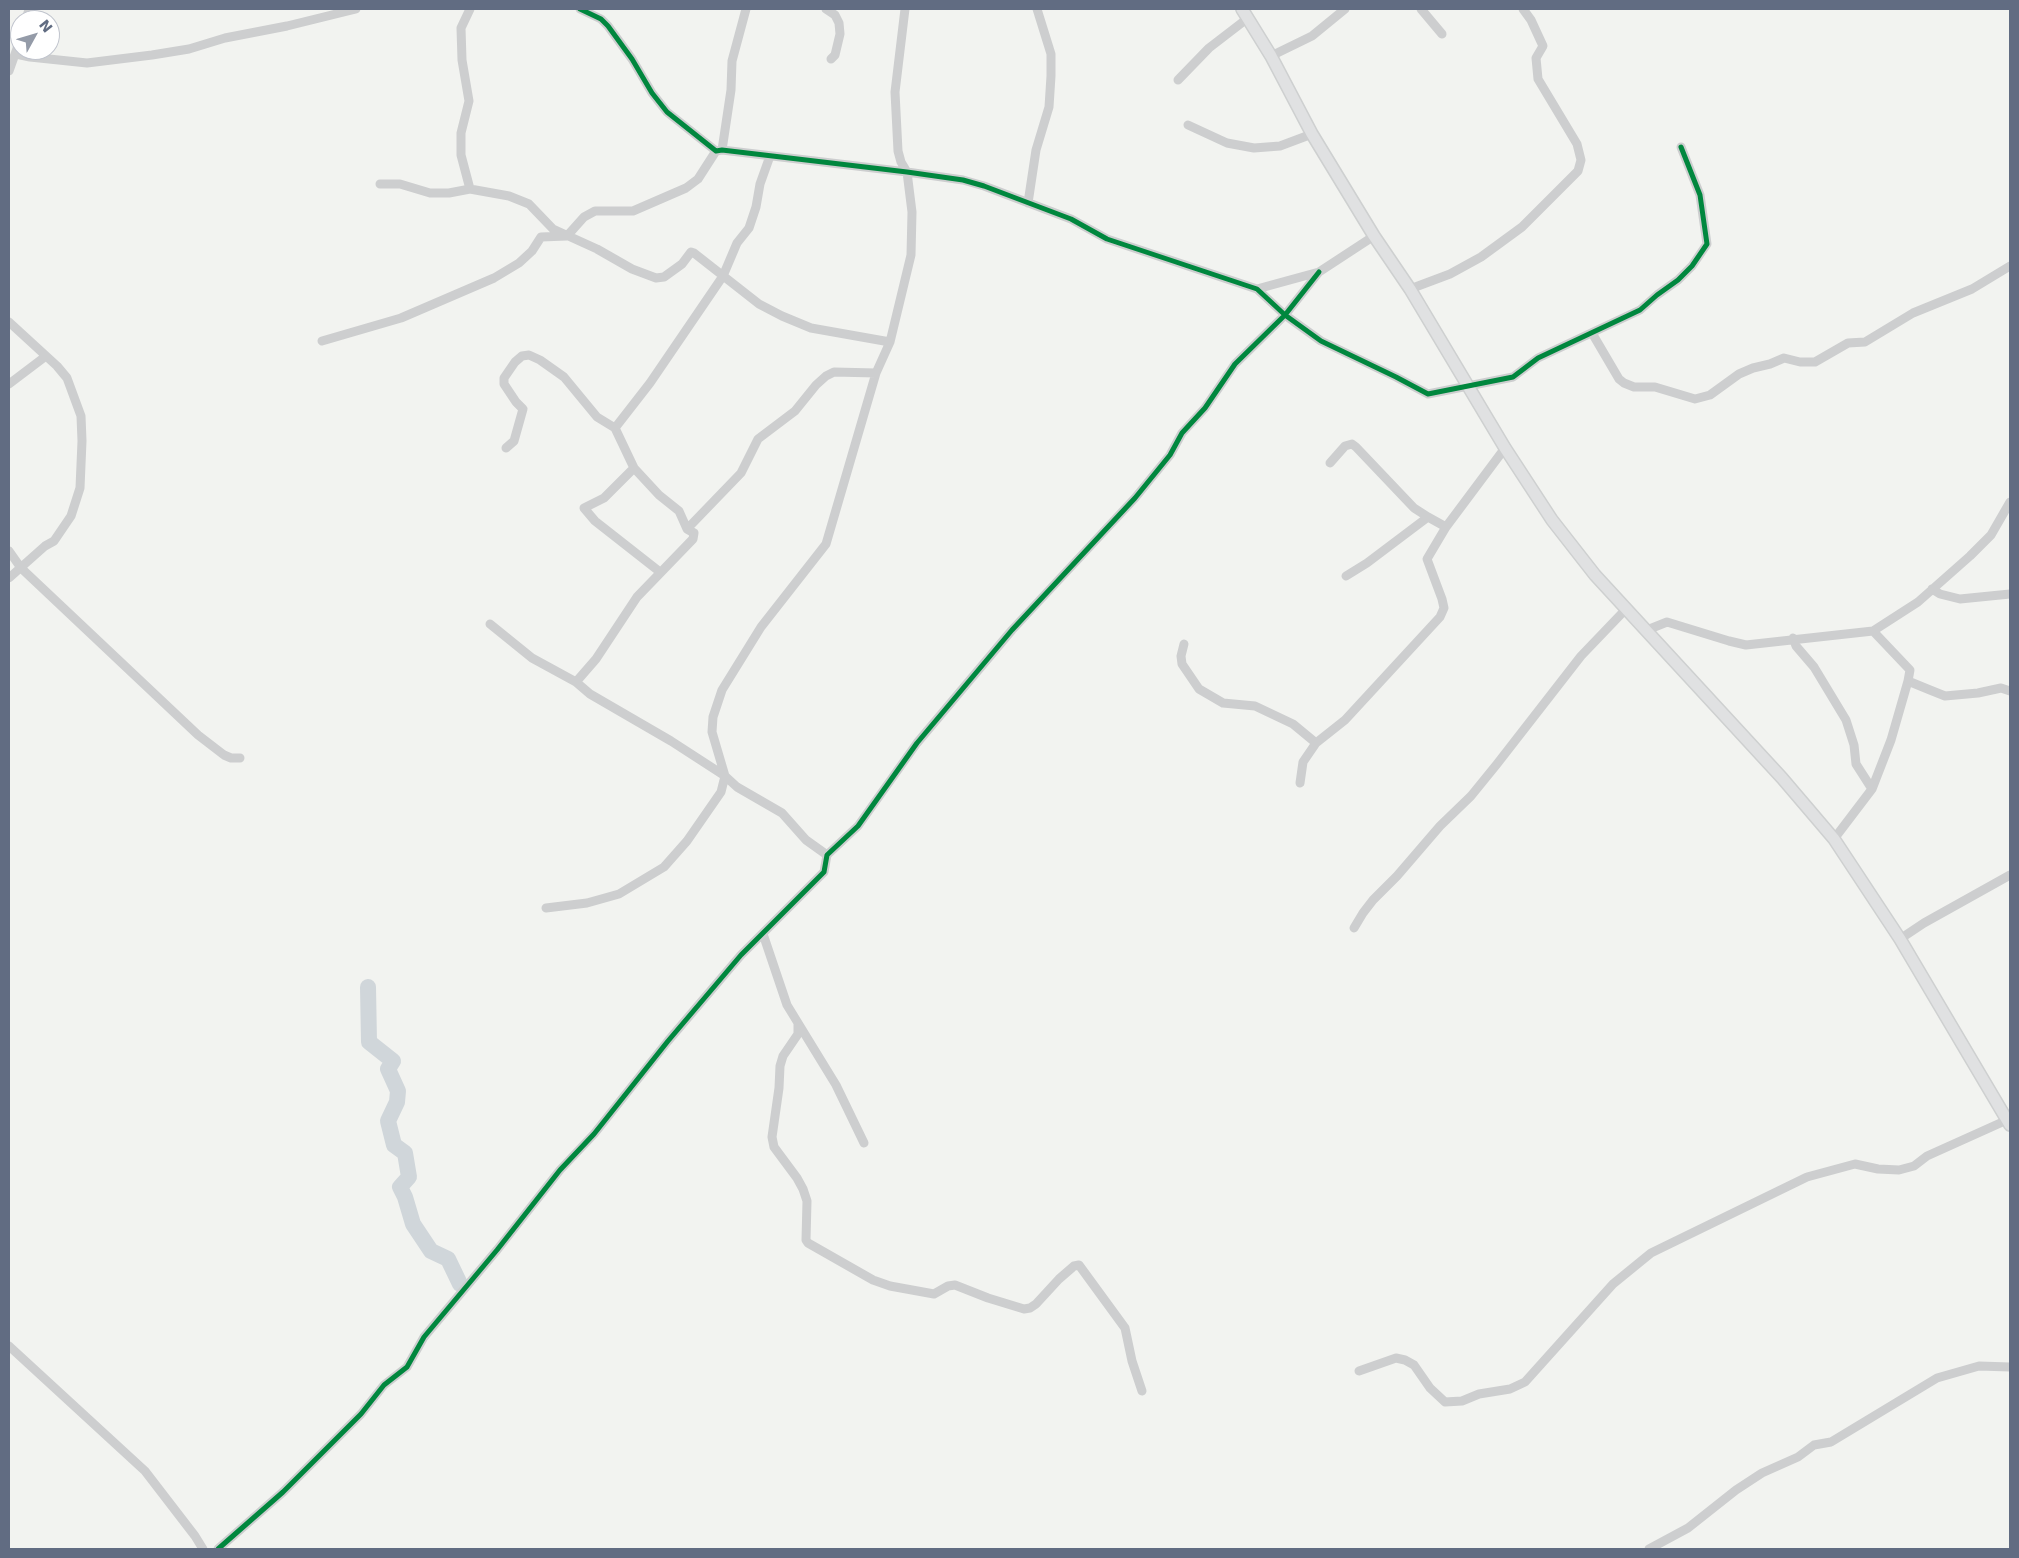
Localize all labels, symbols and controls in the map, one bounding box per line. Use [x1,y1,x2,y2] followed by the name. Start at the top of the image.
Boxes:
[10,10,60,60] north arrow
[36,17,56,36] text: N

